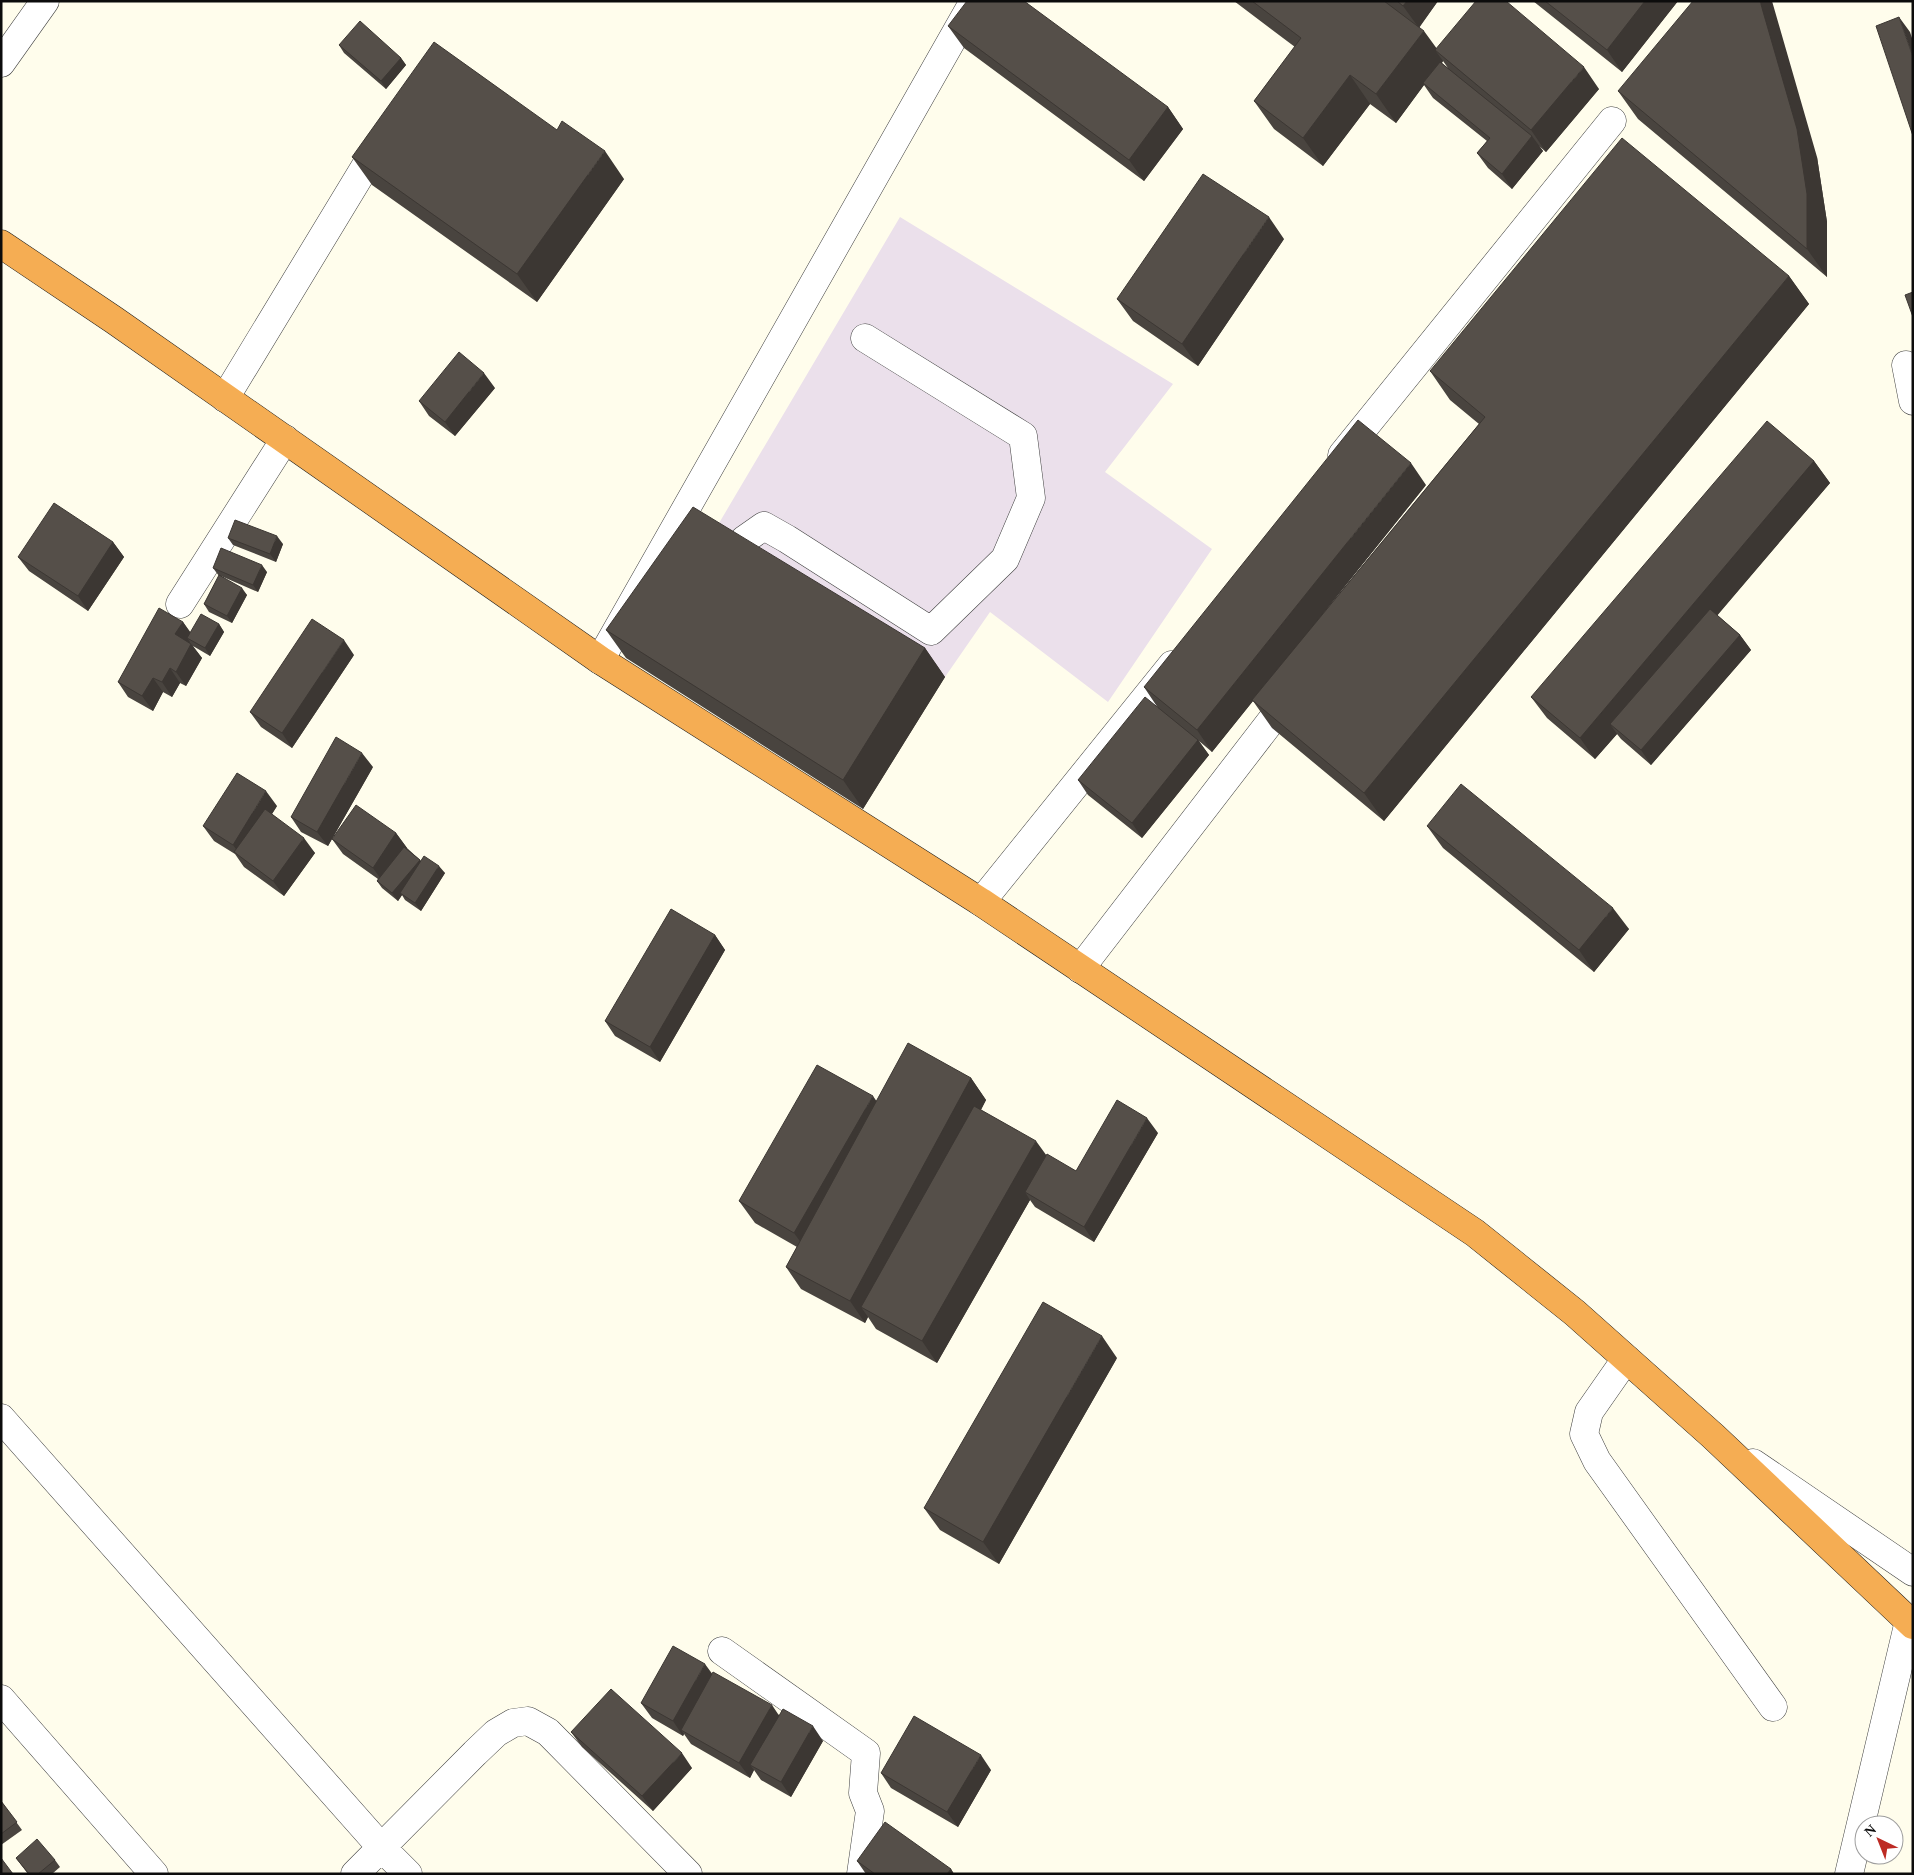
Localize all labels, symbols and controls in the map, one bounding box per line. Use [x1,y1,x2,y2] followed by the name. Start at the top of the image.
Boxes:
[1854,1815,1904,1865] north arrow
[1862,1822,1879,1840] text: N

